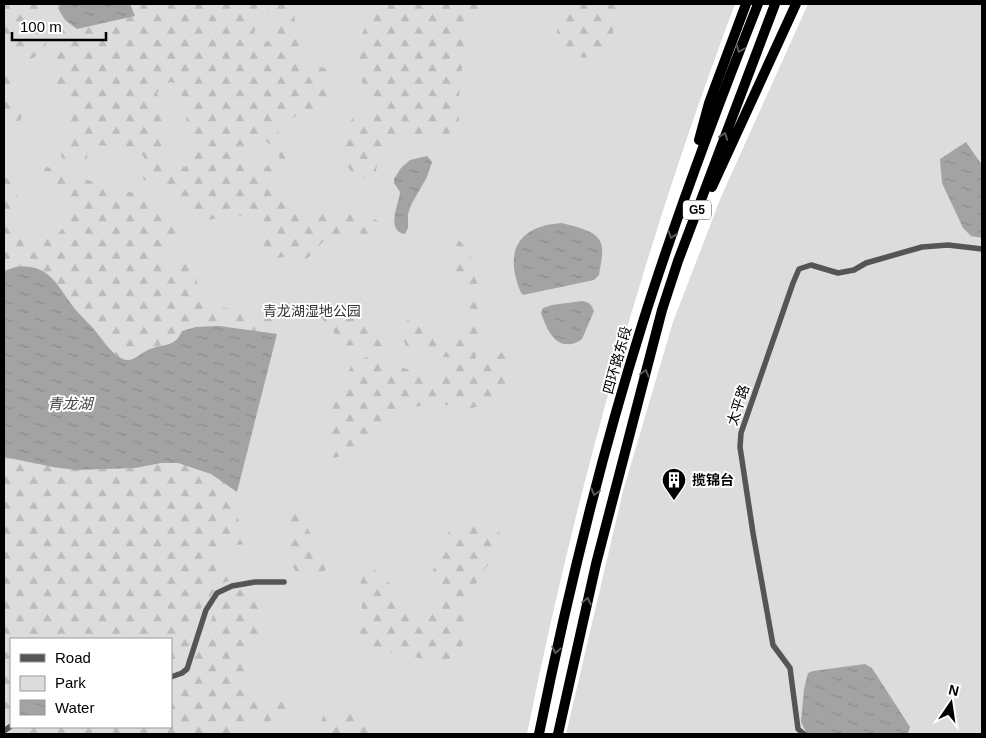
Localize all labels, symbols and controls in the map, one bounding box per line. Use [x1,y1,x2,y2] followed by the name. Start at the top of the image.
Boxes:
[12,10,106,42] scale bar
[20,18,62,35] text: 100 m
[736,44,746,53] one-way arrow
[718,133,728,141] one-way arrow
[683,200,711,220] road number: G5
[668,230,678,238] one-way arrow
[263,303,361,319] park label: 青龙湖湿地公园
[600,324,634,396] street label: 四环路东段
[639,369,650,378] one-way arrow
[724,383,752,427] street label: 太平路
[47,395,94,412] water label: 青龙湖
[661,467,687,501] building icon: 揽锦台
[692,472,734,488] place label: 揽锦台
[590,487,601,496] one-way arrow
[581,597,592,606] one-way arrow
[10,638,172,728] legend
[552,645,562,654] one-way arrow
[55,649,91,666] text: Road
[55,674,86,691] text: Park
[926,678,976,728] north arrow
[947,681,961,699] text: N
[55,699,94,716] text: Water

